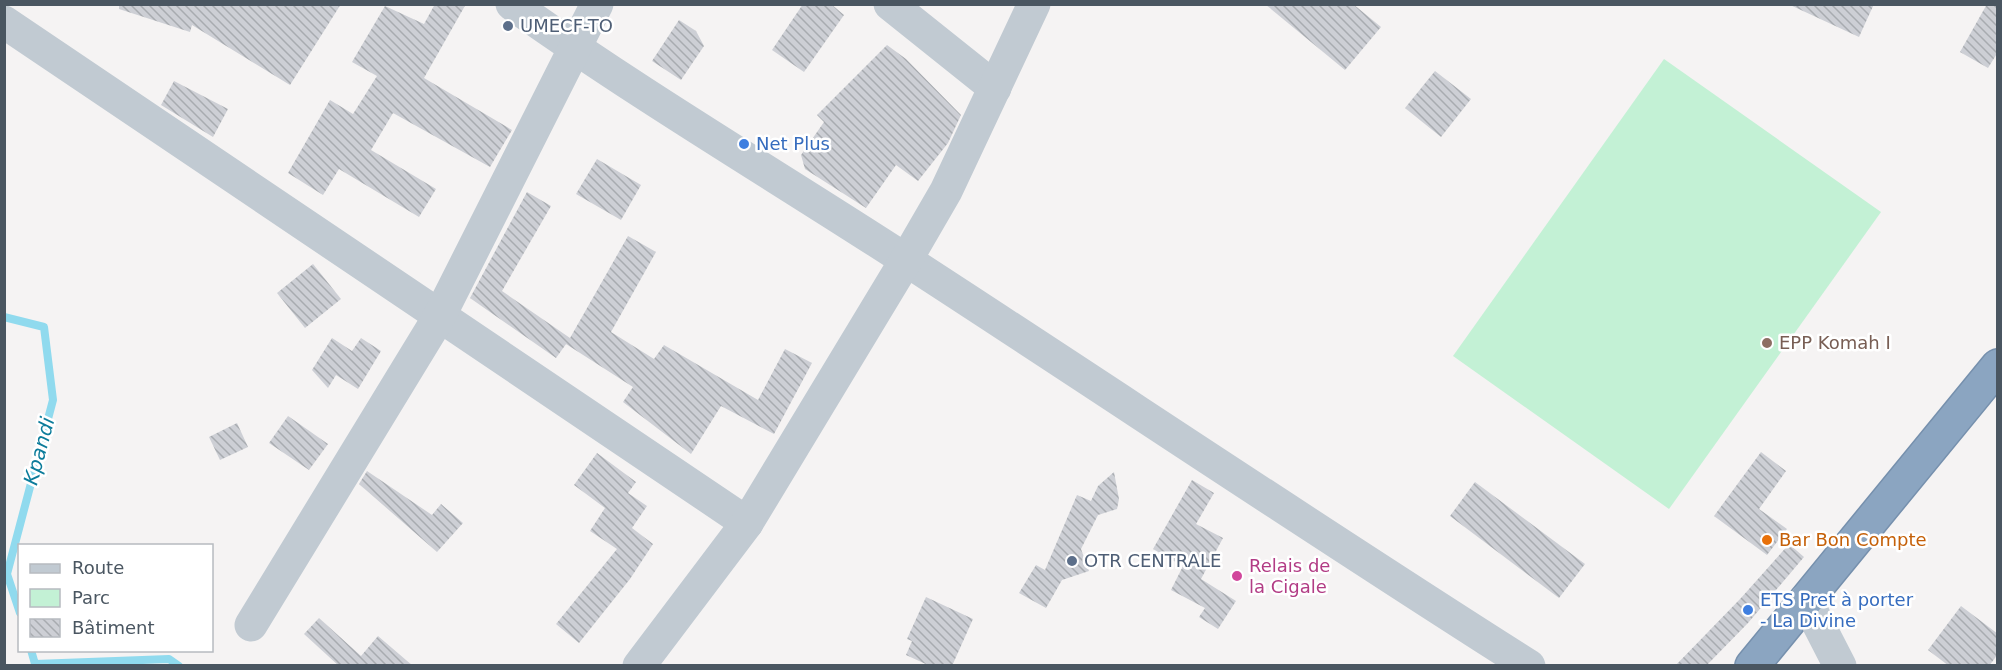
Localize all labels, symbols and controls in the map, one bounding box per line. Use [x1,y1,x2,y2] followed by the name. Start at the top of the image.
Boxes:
[520,15,613,36] place label: UMECF-TO
[501,19,515,33] marker: UMECF-TO
[756,133,830,154] place label: Net Plus
[737,137,751,151] marker: Net Plus
[1779,332,1891,353] place label: EPP Komah I
[1760,336,1774,350] marker: EPP Komah I
[18,414,60,487] water label: Kpandi
[1779,529,1927,550] place label: Bar Bon Compte
[1760,533,1774,547] marker: Bar Bon Compte
[18,544,213,652] legend
[1084,550,1221,571] place label: OTR CENTRALE
[1065,554,1079,568] marker: OTR CENTRALE
[1249,555,1330,597] place label: Relais de la Cigale
[72,557,124,578] text: Route
[1230,569,1244,583] marker: Relais de la Cigale
[72,587,110,608] text: Parc
[1760,589,1914,631] place label: ETS Pret à porter - La Divine
[1741,603,1755,617] marker: ETS Pret à porter - La Divine
[72,617,155,638] text: Bâtiment

